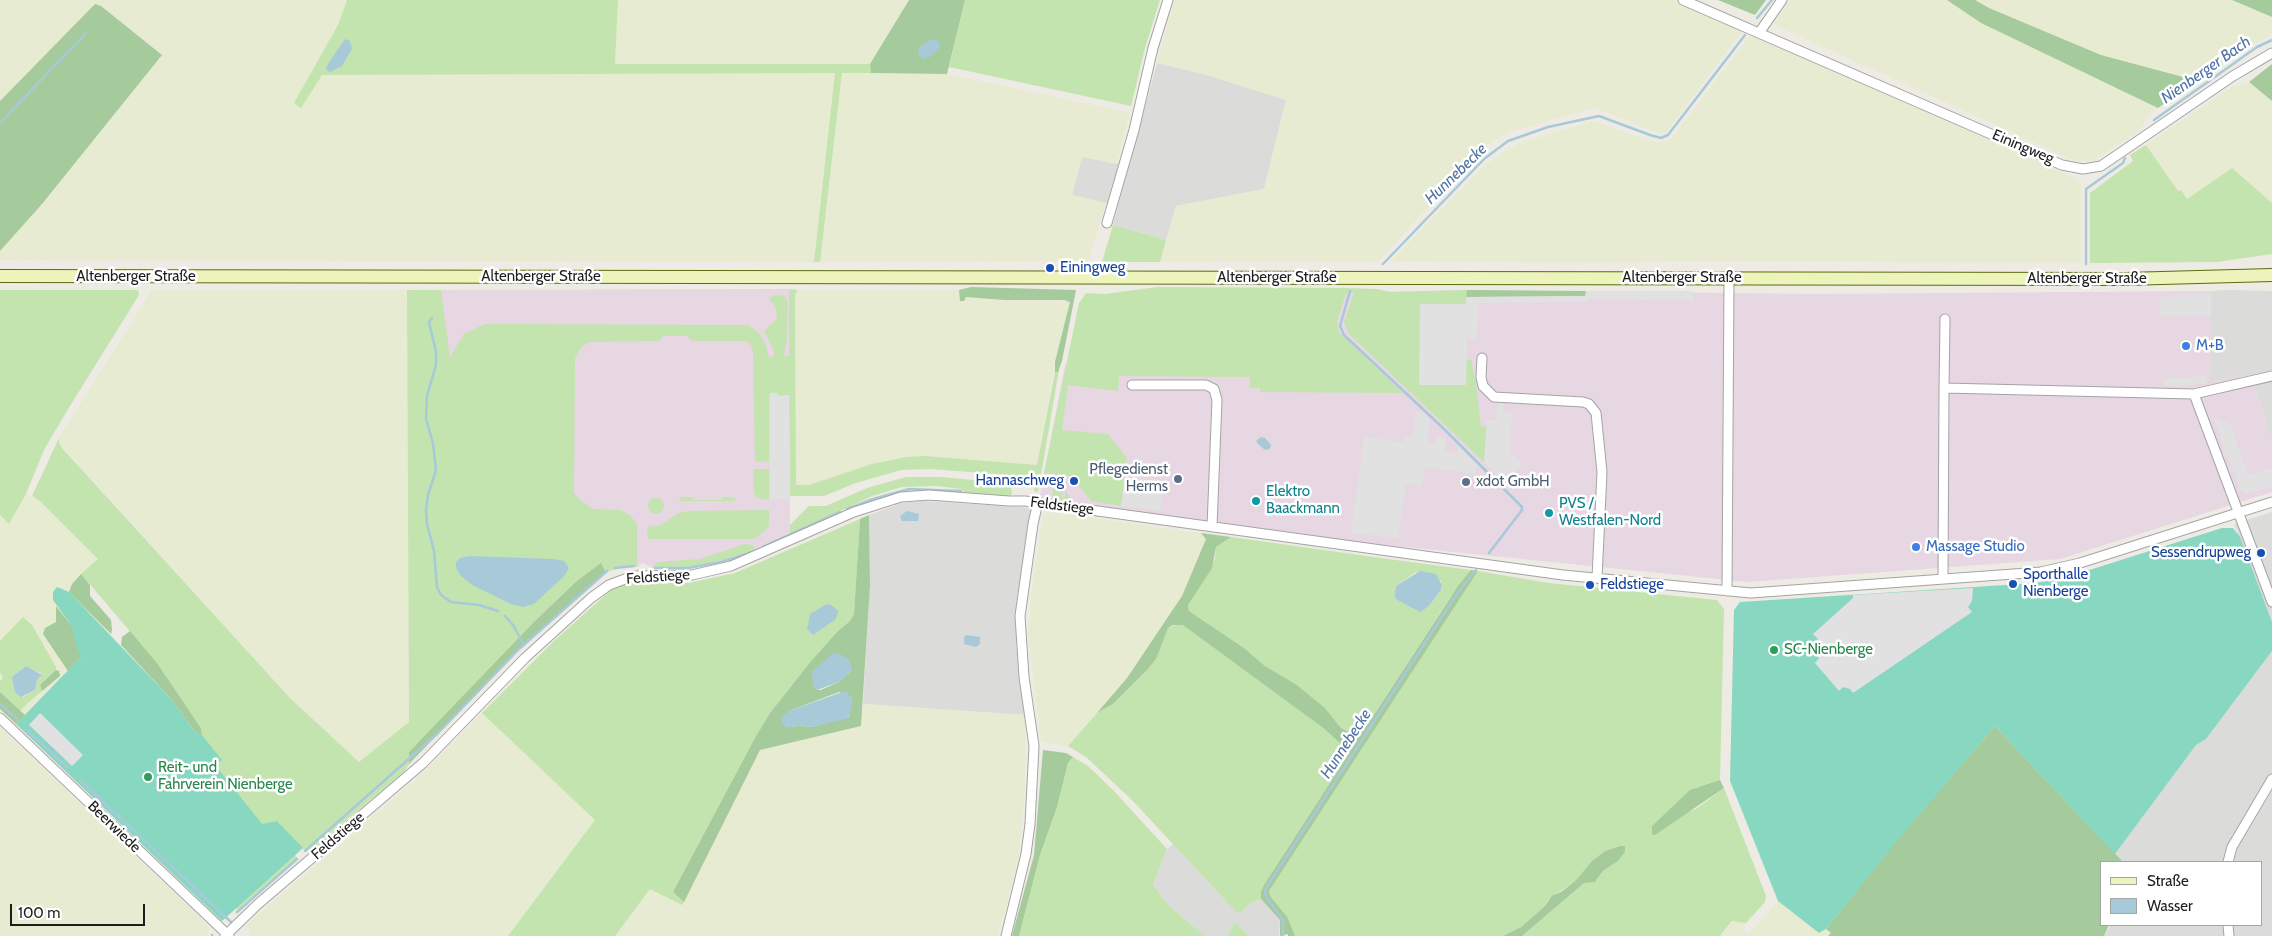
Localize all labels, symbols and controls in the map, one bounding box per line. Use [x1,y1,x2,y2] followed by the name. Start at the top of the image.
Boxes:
[2157,32,2255,108] water label: Nienberger Bach
[1989,126,2057,168] street label: Einingweg
[1421,140,1491,208] water label: Hunnebecke
[1060,259,1125,277] place label: Einingweg
[1044,262,1056,274] marker: Einingweg
[76,268,196,286] street label: Altenberger Straße
[481,268,601,286] street label: Altenberger Straße
[1217,269,1337,287] street label: Altenberger Straße
[1622,269,1742,287] street label: Altenberger Straße
[2027,270,2147,288] street label: Altenberger Straße
[2196,337,2224,355] place label: M+B
[2180,340,2192,352] marker: M+B
[1089,461,1168,496] place label: Pflegedienst Herms
[975,472,1064,490] place label: Hannaschweg
[1172,473,1184,485] marker: Pflegedienst Herms
[1476,473,1550,491] place label: xdot GmbH
[1068,475,1080,487] marker: Hannaschweg
[1460,476,1472,488] marker: xdot GmbH
[1266,483,1340,518] place label: Elektro Baackmann
[1029,493,1095,519] street label: Feldstiege
[1250,495,1262,507] marker: Elektro Baackmann
[1559,495,1661,530] place label: PVS / Westfalen-Nord
[1543,507,1555,519] marker: PVS / Westfalen-Nord
[1926,538,2025,556] place label: Massage Studio
[1910,541,1922,553] marker: Massage Studio
[2151,544,2251,562] place label: Sessendrupweg
[2255,547,2267,559] marker: Sessendrupweg
[625,566,691,588] street label: Feldstiege
[2023,566,2088,601] place label: Sporthalle Nienberge
[1600,576,1664,594] place label: Feldstiege
[2007,578,2019,590] marker: Sporthalle Nienberge
[1584,579,1596,591] marker: Feldstiege
[1784,641,1873,659] place label: SC-Nienberge
[1768,644,1780,656] marker: SC-Nienberge
[1316,706,1376,782] water label: Hunnebecke
[158,759,293,794] place label: Reit- und Fahrverein Nienberge
[142,771,154,783] marker: Reit- und Fahrverein Nienberge
[84,797,144,857] street label: Beerwiede
[308,808,368,864] street label: Feldstiege
[2100,861,2262,926] legend
[2147,872,2189,890] text: Straße
[12,894,148,926] scale bar
[2147,897,2193,915] text: Wasser
[18,904,60,922] text: 100 m

